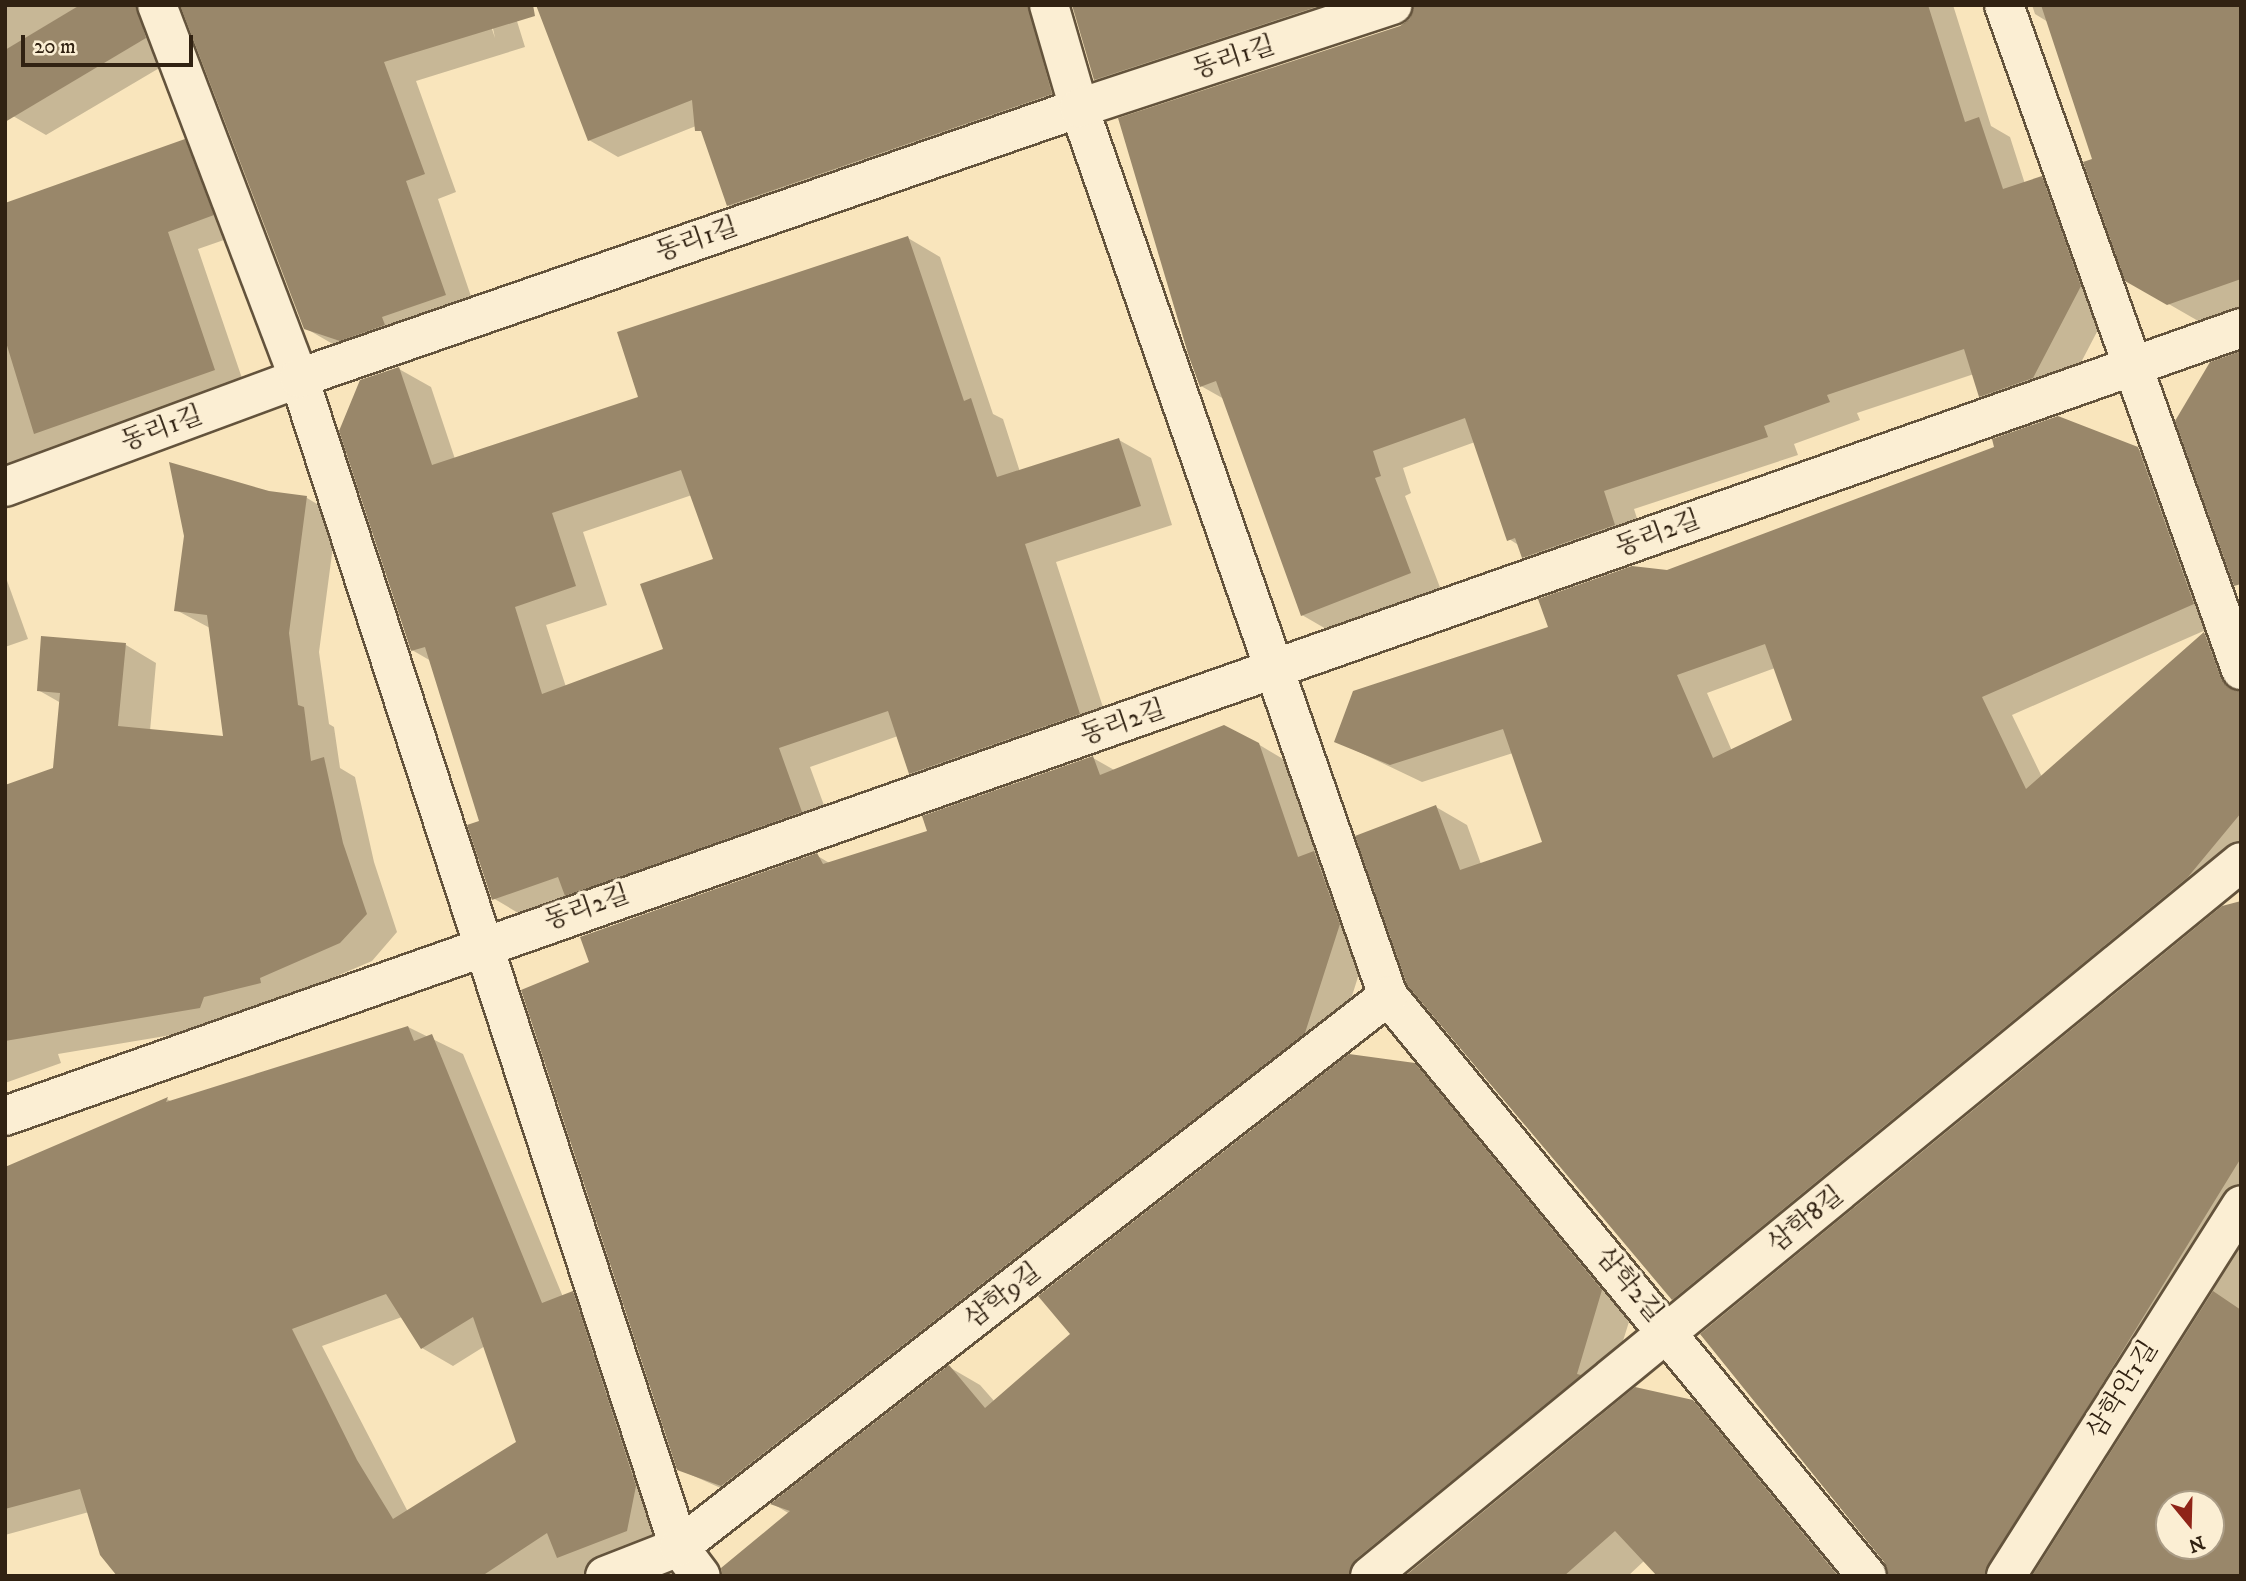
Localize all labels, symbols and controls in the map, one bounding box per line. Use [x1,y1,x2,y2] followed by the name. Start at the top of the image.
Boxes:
[24,21,196,65] scale bar
[1189,30,1279,86] street label: 동리1길
[34,34,76,60] text: 20 m
[652,211,742,269] street label: 동리1길
[117,400,207,458] street label: 동리1길
[1611,504,1705,564] street label: 동리2길
[1076,694,1170,752] street label: 동리2길
[540,879,634,937] street label: 동리2길
[1762,1180,1850,1260] street label: 삼학8길
[1589,1241,1669,1329] street label: 삼학2길
[959,1257,1047,1335] street label: 삼학9길
[2081,1335,2165,1445] street label: 삼학안1길
[2155,1490,2225,1560] north arrow
[2185,1530,2207,1557] text: N

